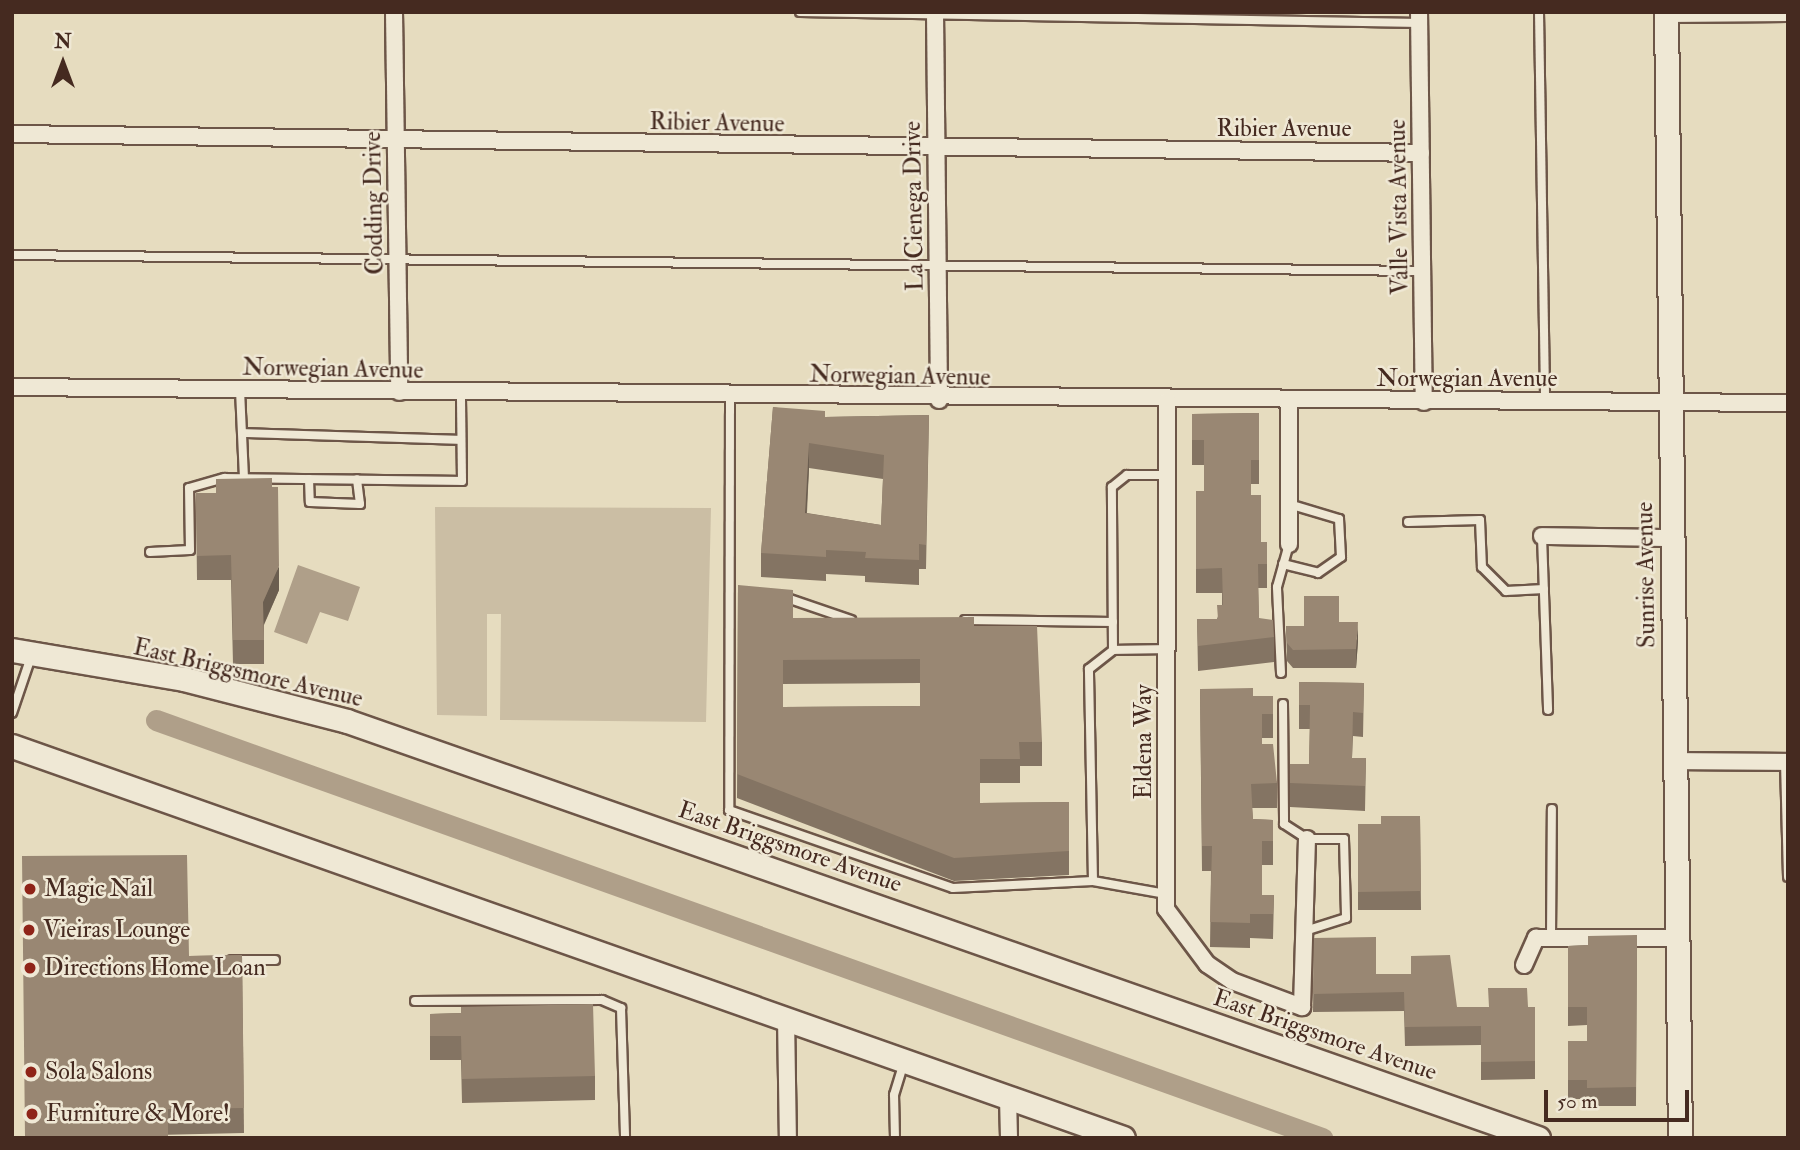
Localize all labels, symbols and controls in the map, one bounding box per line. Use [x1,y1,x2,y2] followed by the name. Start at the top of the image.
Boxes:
[28,28,98,98] north arrow
[54,30,72,54] text: N
[649,107,785,139] street label: Ribier Avenue
[1217,115,1351,143] street label: Ribier Avenue
[1383,119,1415,295] street label: Valle Vista Avenue
[898,121,930,291] street label: La Cienega Drive
[358,131,390,275] street label: Codding Drive
[242,353,424,385] street label: Norwegian Avenue
[809,360,991,392] street label: Norwegian Avenue
[1376,365,1558,393] street label: Norwegian Avenue
[1630,502,1662,648] street label: Sunrise Avenue
[131,633,365,713] street label: East Briggsmore Avenue
[1130,685,1158,799] street label: Eldena Way
[674,795,906,899] street label: East Briggsmore Avenue
[44,875,153,903] place label: Magic Nail
[22,881,38,897] marker: Magic Nail
[43,916,190,944] place label: Vieiras Lounge
[21,922,37,938] marker: Vieiras Lounge
[44,954,266,982] place label: Directions Home Loan
[22,960,38,976] marker: Directions Home Loan
[1209,983,1441,1087] street label: East Briggsmore Avenue
[45,1058,152,1086] place label: Sola Salons
[23,1064,39,1080] marker: Sola Salons
[1548,1076,1693,1120] scale bar
[1557,1088,1598,1115] text: 50 m
[46,1100,230,1128] place label: Furniture & More!
[24,1106,40,1122] marker: Furniture & More!

